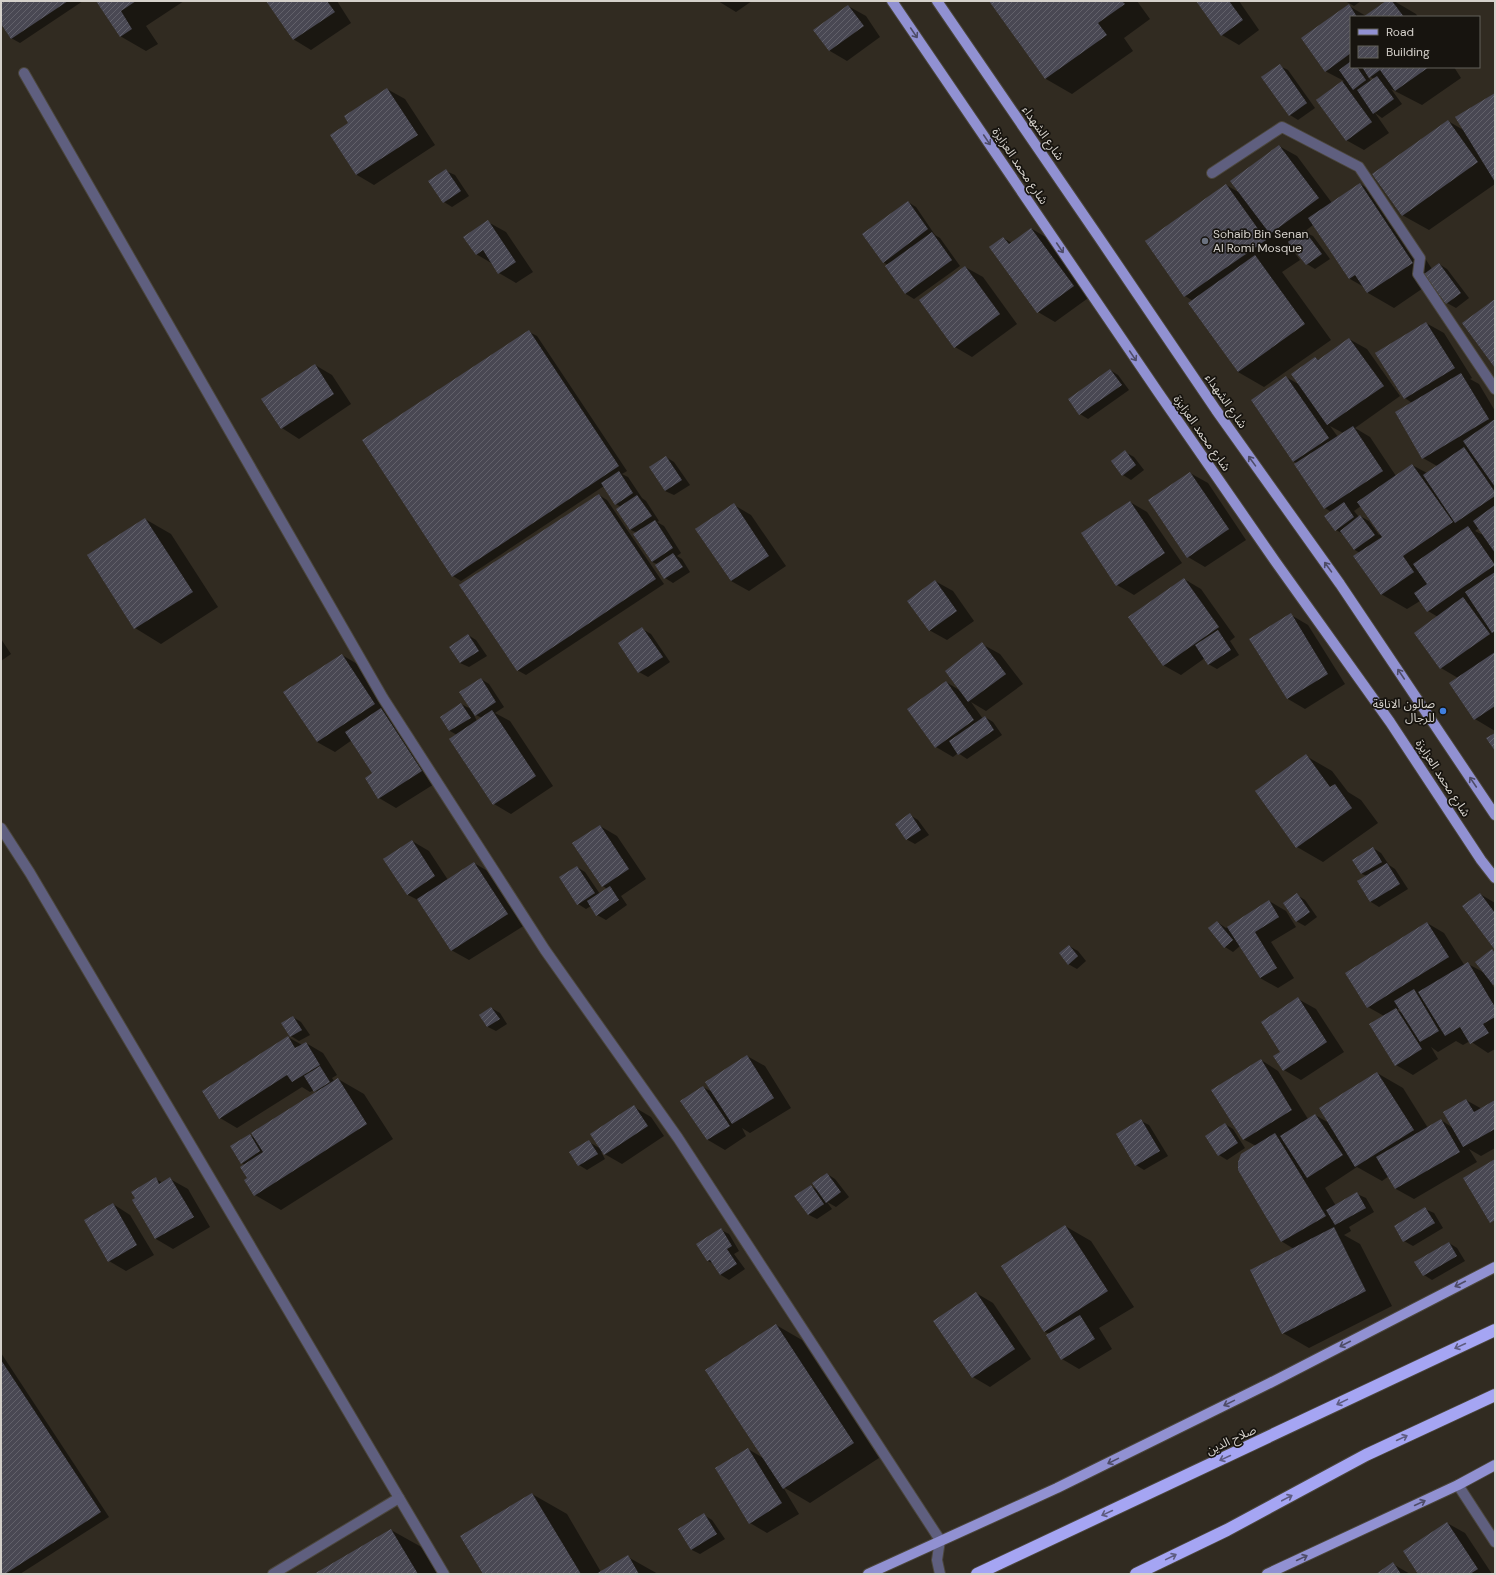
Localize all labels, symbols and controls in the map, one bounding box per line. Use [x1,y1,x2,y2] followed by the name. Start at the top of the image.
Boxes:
[1350,16,1480,68] legend
[1386,24,1414,40] text: Road
[910,27,918,38] one-way arrow
[1386,44,1430,60] text: Building
[1018,103,1068,164] street label: شارع الشهداء
[988,125,1052,208] street label: شارع محمد العزايزة
[983,135,991,146] one-way arrow
[1213,226,1308,256] place label: Sohaib Bin Senan Al Romi Mosque
[1200,236,1210,246] marker: Sohaib Bin Senan Al Romi Mosque
[1056,242,1064,253] one-way arrow
[1129,350,1137,361] one-way arrow
[1201,371,1251,432] street label: شارع الشهداء
[1169,392,1234,475] street label: شارع محمد العزايزة
[1248,456,1256,467] one-way arrow
[1323,562,1332,573] one-way arrow
[1397,669,1405,680] one-way arrow
[1373,696,1435,726] place label: صالون الاناقة للرجال
[1438,706,1448,716] marker: صالون الاناقة للرجال
[1411,736,1474,820] street label: شارع محمد العزايزة
[1469,777,1477,788] one-way arrow
[1455,1281,1467,1289] one-way arrow
[1339,1341,1351,1348] one-way arrow
[1454,1343,1466,1350] one-way arrow
[1337,1399,1349,1406] one-way arrow
[1223,1400,1235,1407] one-way arrow
[1203,1421,1259,1459] street label: صلاح الدين
[1396,1434,1408,1441] one-way arrow
[1219,1455,1231,1462] one-way arrow
[1107,1458,1119,1465] one-way arrow
[1281,1493,1293,1501] one-way arrow
[1414,1499,1426,1506] one-way arrow
[1102,1510,1114,1517] one-way arrow
[1165,1553,1177,1560] one-way arrow
[1296,1554,1308,1561] one-way arrow

